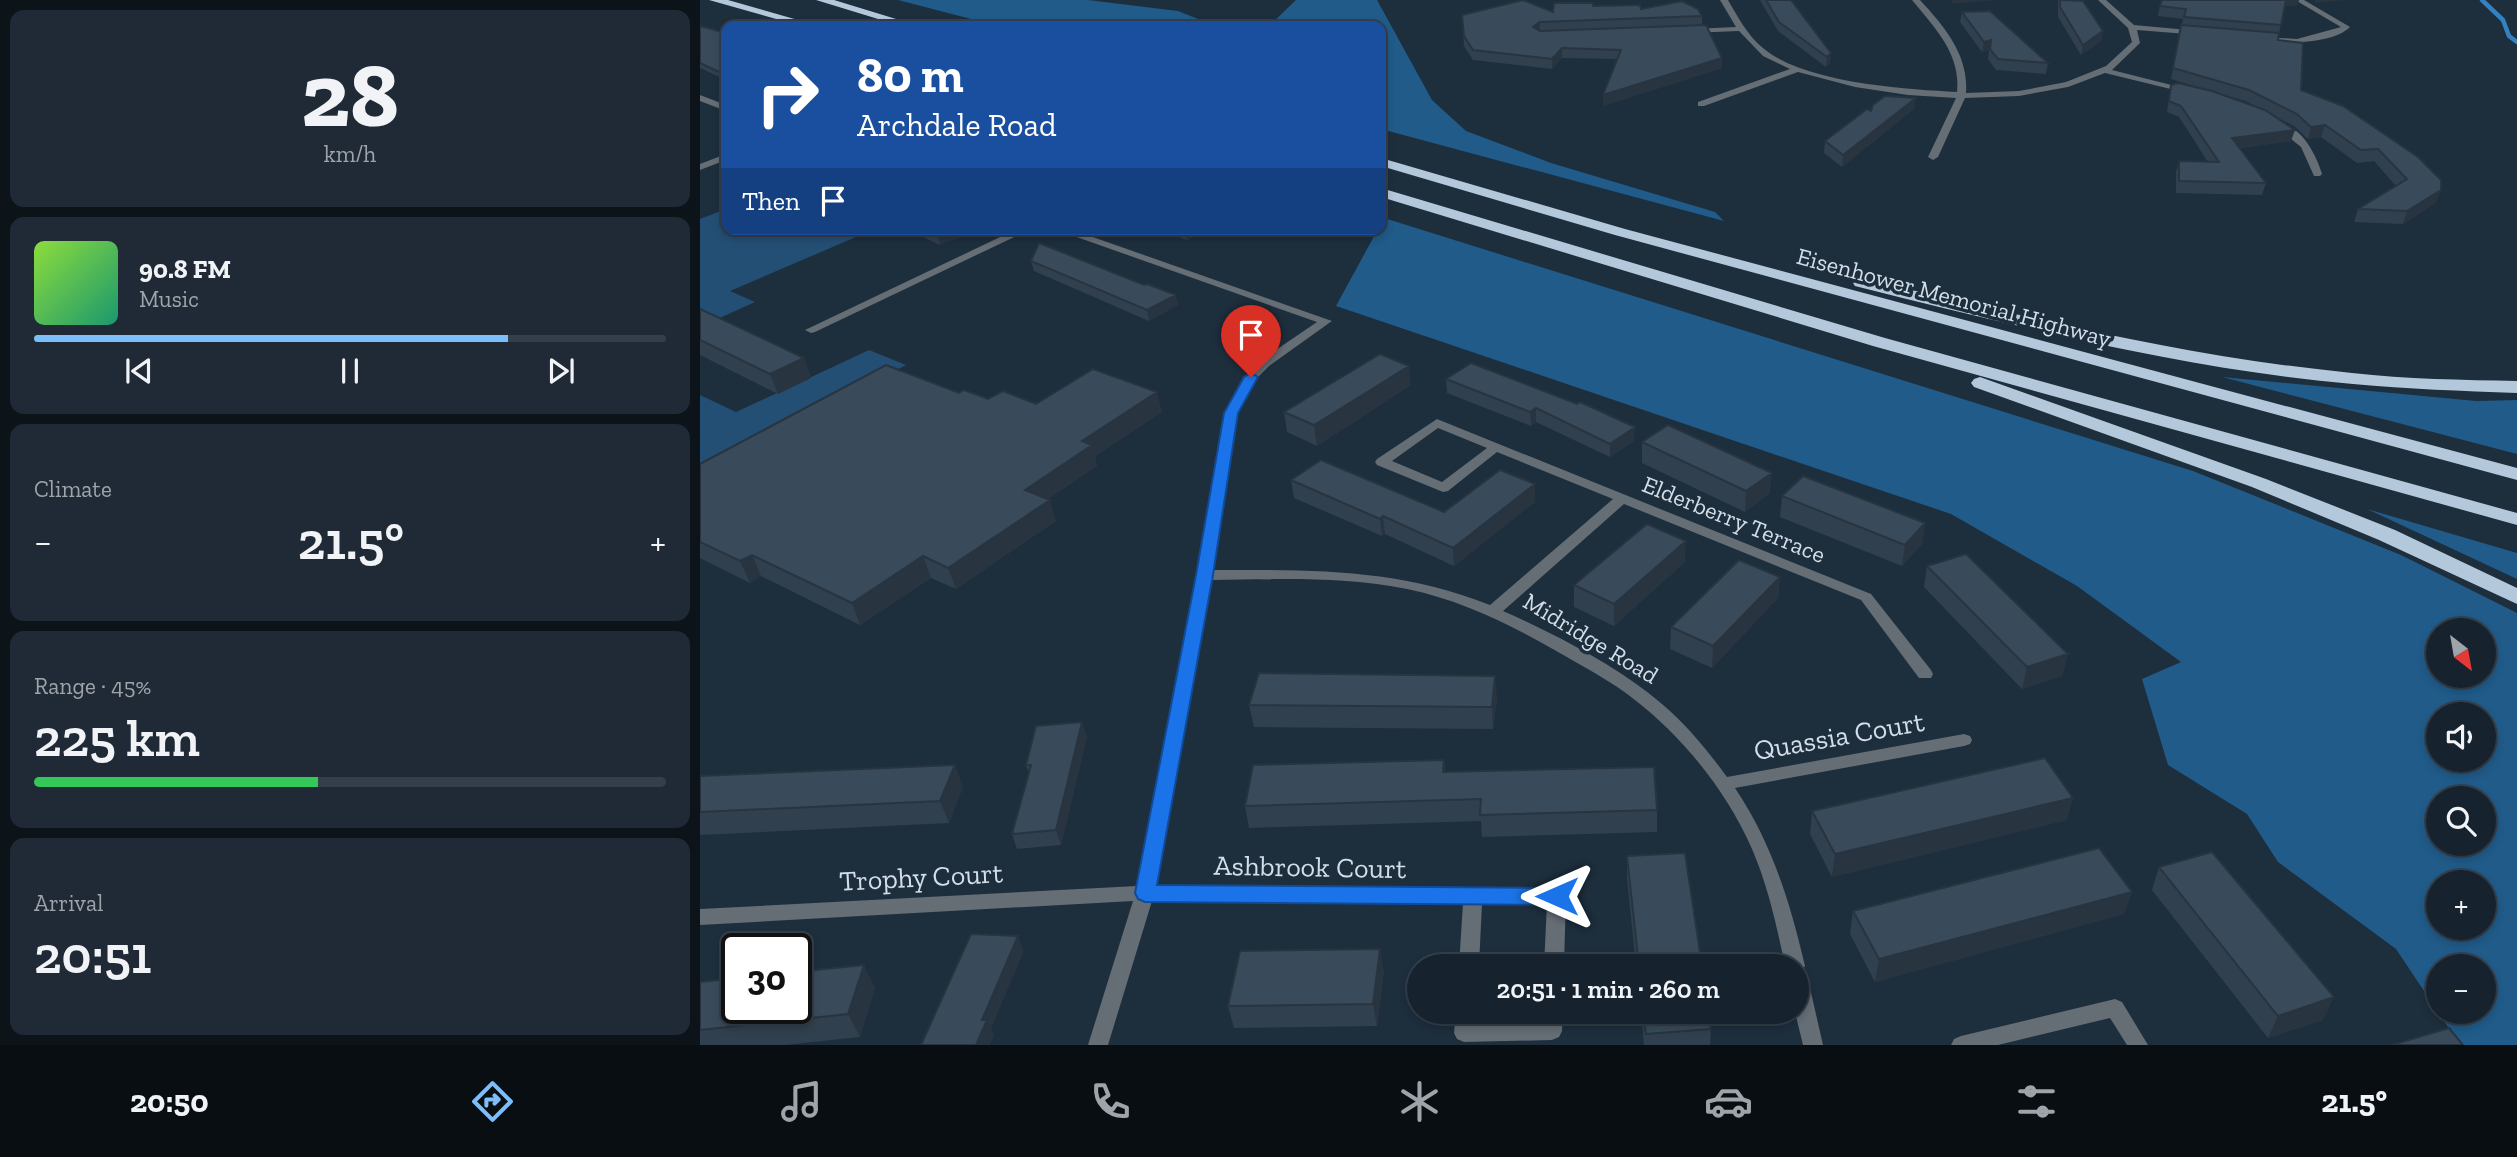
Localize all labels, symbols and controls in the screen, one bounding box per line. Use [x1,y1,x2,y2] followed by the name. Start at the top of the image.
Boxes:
[301,40,399,149] text: 28
[857,46,964,105] text: 80 m
[742,49,833,140] icon: right
[857,106,1057,144] text: Archdale Road
[324,140,376,168] text: km/h
[814,182,852,220] icon: arrive
[742,185,800,217] text: Then
[1794,241,2115,353] street label: Eisenhower Memorial Highway
[139,253,231,285] text: 90.8 FM
[139,285,199,313] text: Music
[1221,305,1281,377] pin
[1232,316,1270,354] icon: arrive
[120,352,158,390] icon: previous
[331,352,369,390] icon: pause
[542,352,580,390] icon: next
[1638,469,1830,569] street label: Elderberry Terrace
[34,475,112,503] text: Climate
[298,510,404,572] text: 21.5°
[34,519,52,565] text: −
[650,519,666,565] text: +
[1518,586,1664,690] street label: Midridge Road
[2426,618,2496,688] north arrow
[2426,618,2496,1024] map controls
[34,672,151,700] text: Range · 45%
[2426,702,2496,772] button: sound
[1751,705,1927,767] street label: Quassia Court
[34,707,200,769] text: 225 km
[2426,786,2496,856] button: search
[1213,849,1407,885] street label: Ashbrook Court
[838,856,1004,898] street label: Trophy Court
[1520,859,1594,933] position arrow
[2426,870,2496,940] button: +
[34,889,103,917] text: Arrival
[34,924,151,986] text: 20:51
[721,933,812,1024] speed limit sign: 30
[2426,954,2496,1024] button: −
[1496,973,1720,1005] text: 20:51 · 1 min · 260 m
[468,1077,517,1126] icon: directions
[777,1077,826,1126] icon: music
[1086,1077,1135,1126] icon: phone
[1395,1077,1444,1126] icon: climate
[1704,1077,1753,1126] icon: car
[2012,1077,2061,1126] icon: filters
[130,1082,209,1120] text: 20:50
[2321,1082,2387,1120] text: 21.5°

